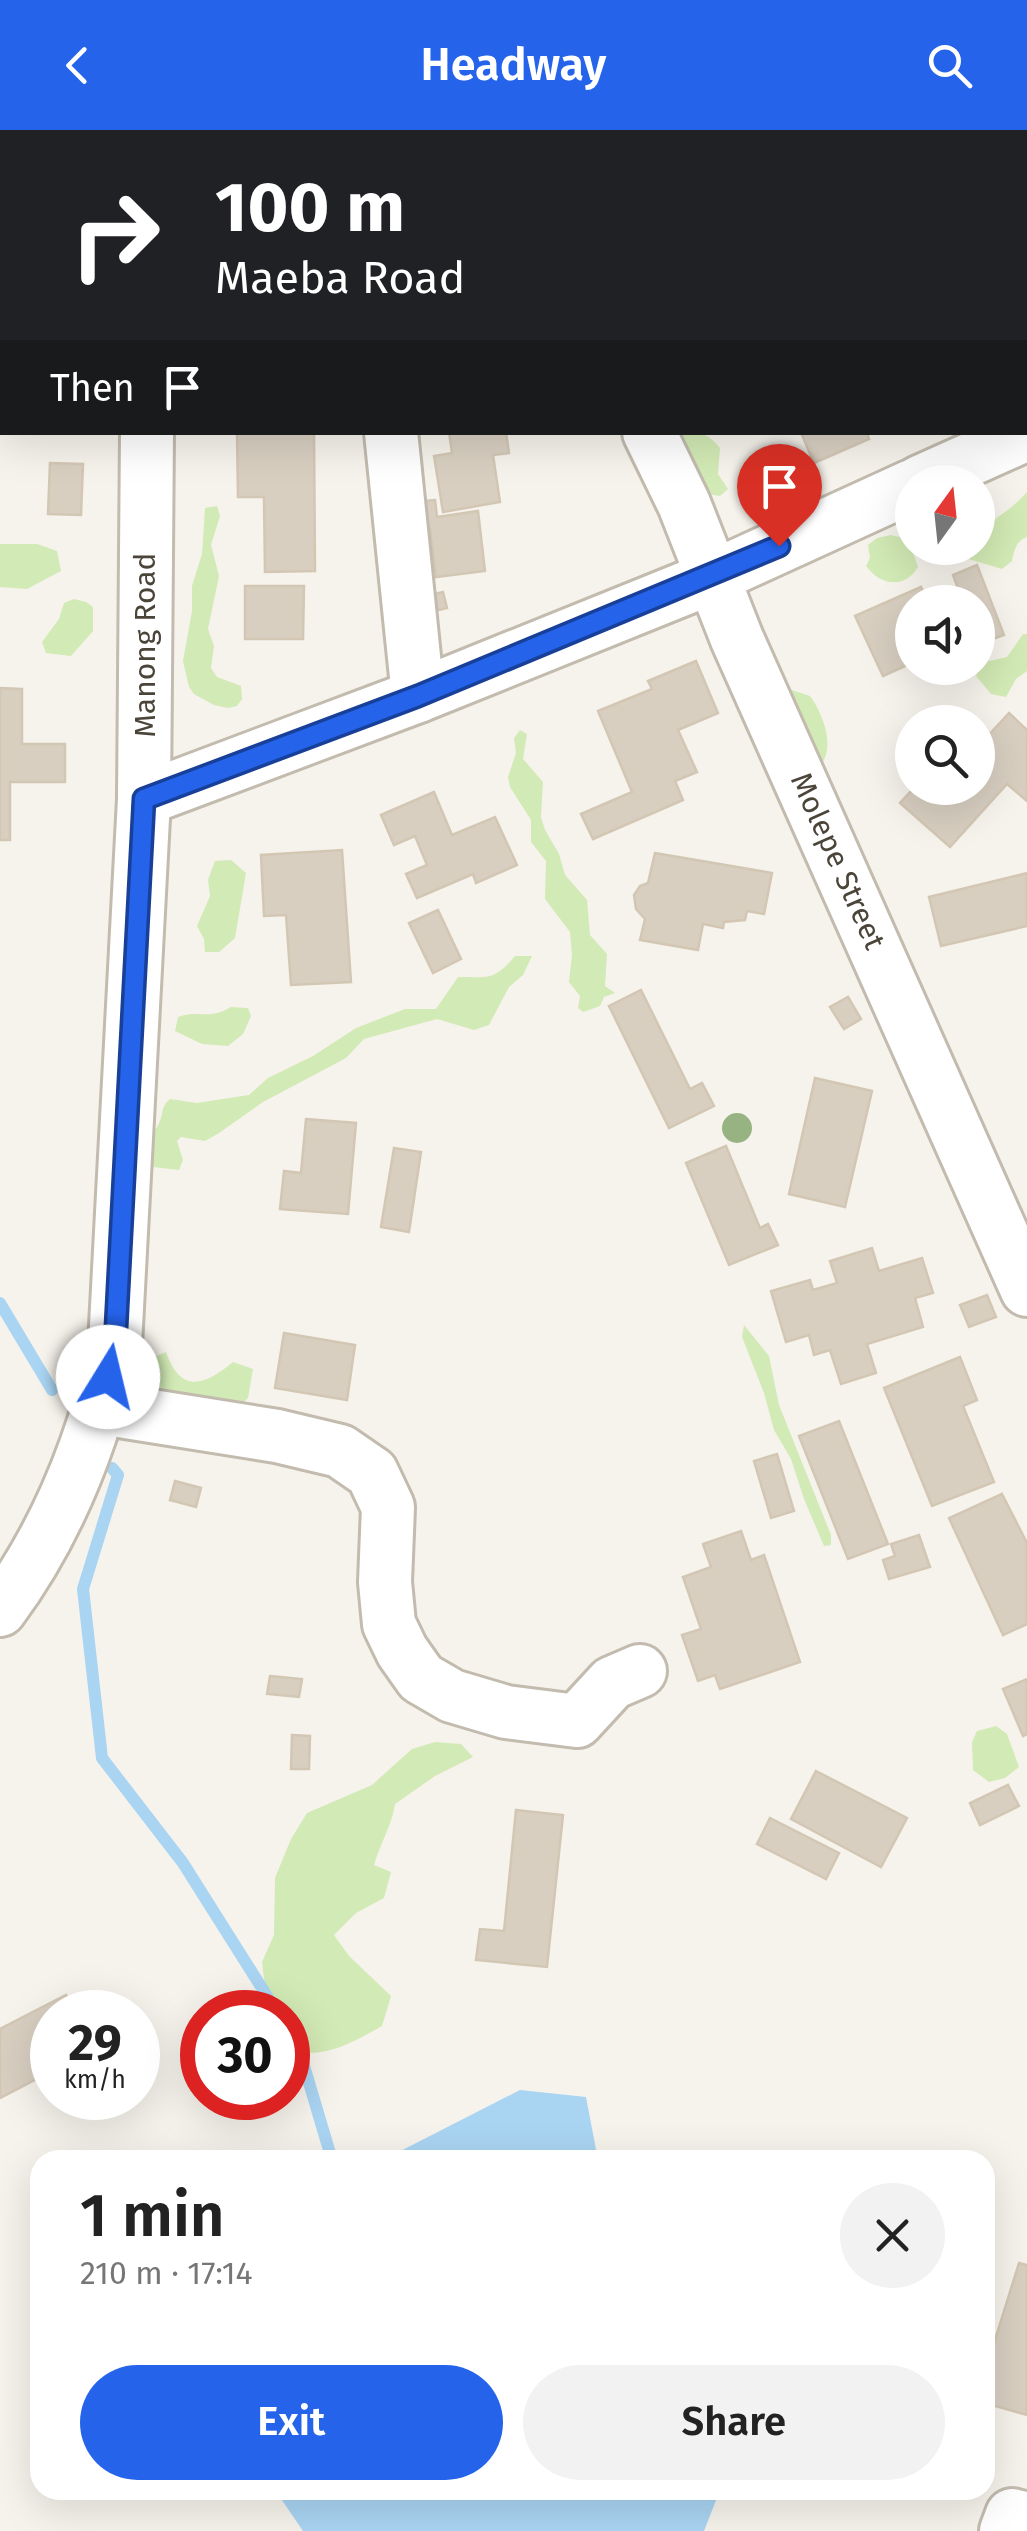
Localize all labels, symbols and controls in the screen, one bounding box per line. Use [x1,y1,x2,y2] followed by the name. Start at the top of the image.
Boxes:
[50,38,105,93] icon: back
[421,38,606,92] text: Headway
[922,38,977,93] icon: search
[215,166,405,250] text: 100 m
[50,170,180,300] icon: right
[215,251,465,305] text: Maeba Road
[155,360,210,415] icon: arrive
[50,365,135,411] text: Then
[737,444,822,547] pin
[752,459,807,514] icon: arrive
[895,465,995,565] north arrow
[895,465,995,805] map controls
[127,552,163,738] street label: Manong Road
[895,585,995,685] button: sound
[895,705,995,805] button: search
[783,767,893,955] street label: Molepe Street
[56,1325,160,1429] position arrow
[180,1990,310,2120] speed limit sign: 30
[68,2013,122,2073] text: 29
[64,2065,126,2095] text: km/h
[80,2180,225,2252] text: 1 min
[840,2183,945,2288] button: close
[80,2254,253,2292] text: 210 m · 17:14
[80,2365,503,2480] button: Exit
[523,2365,945,2480] button: Share

